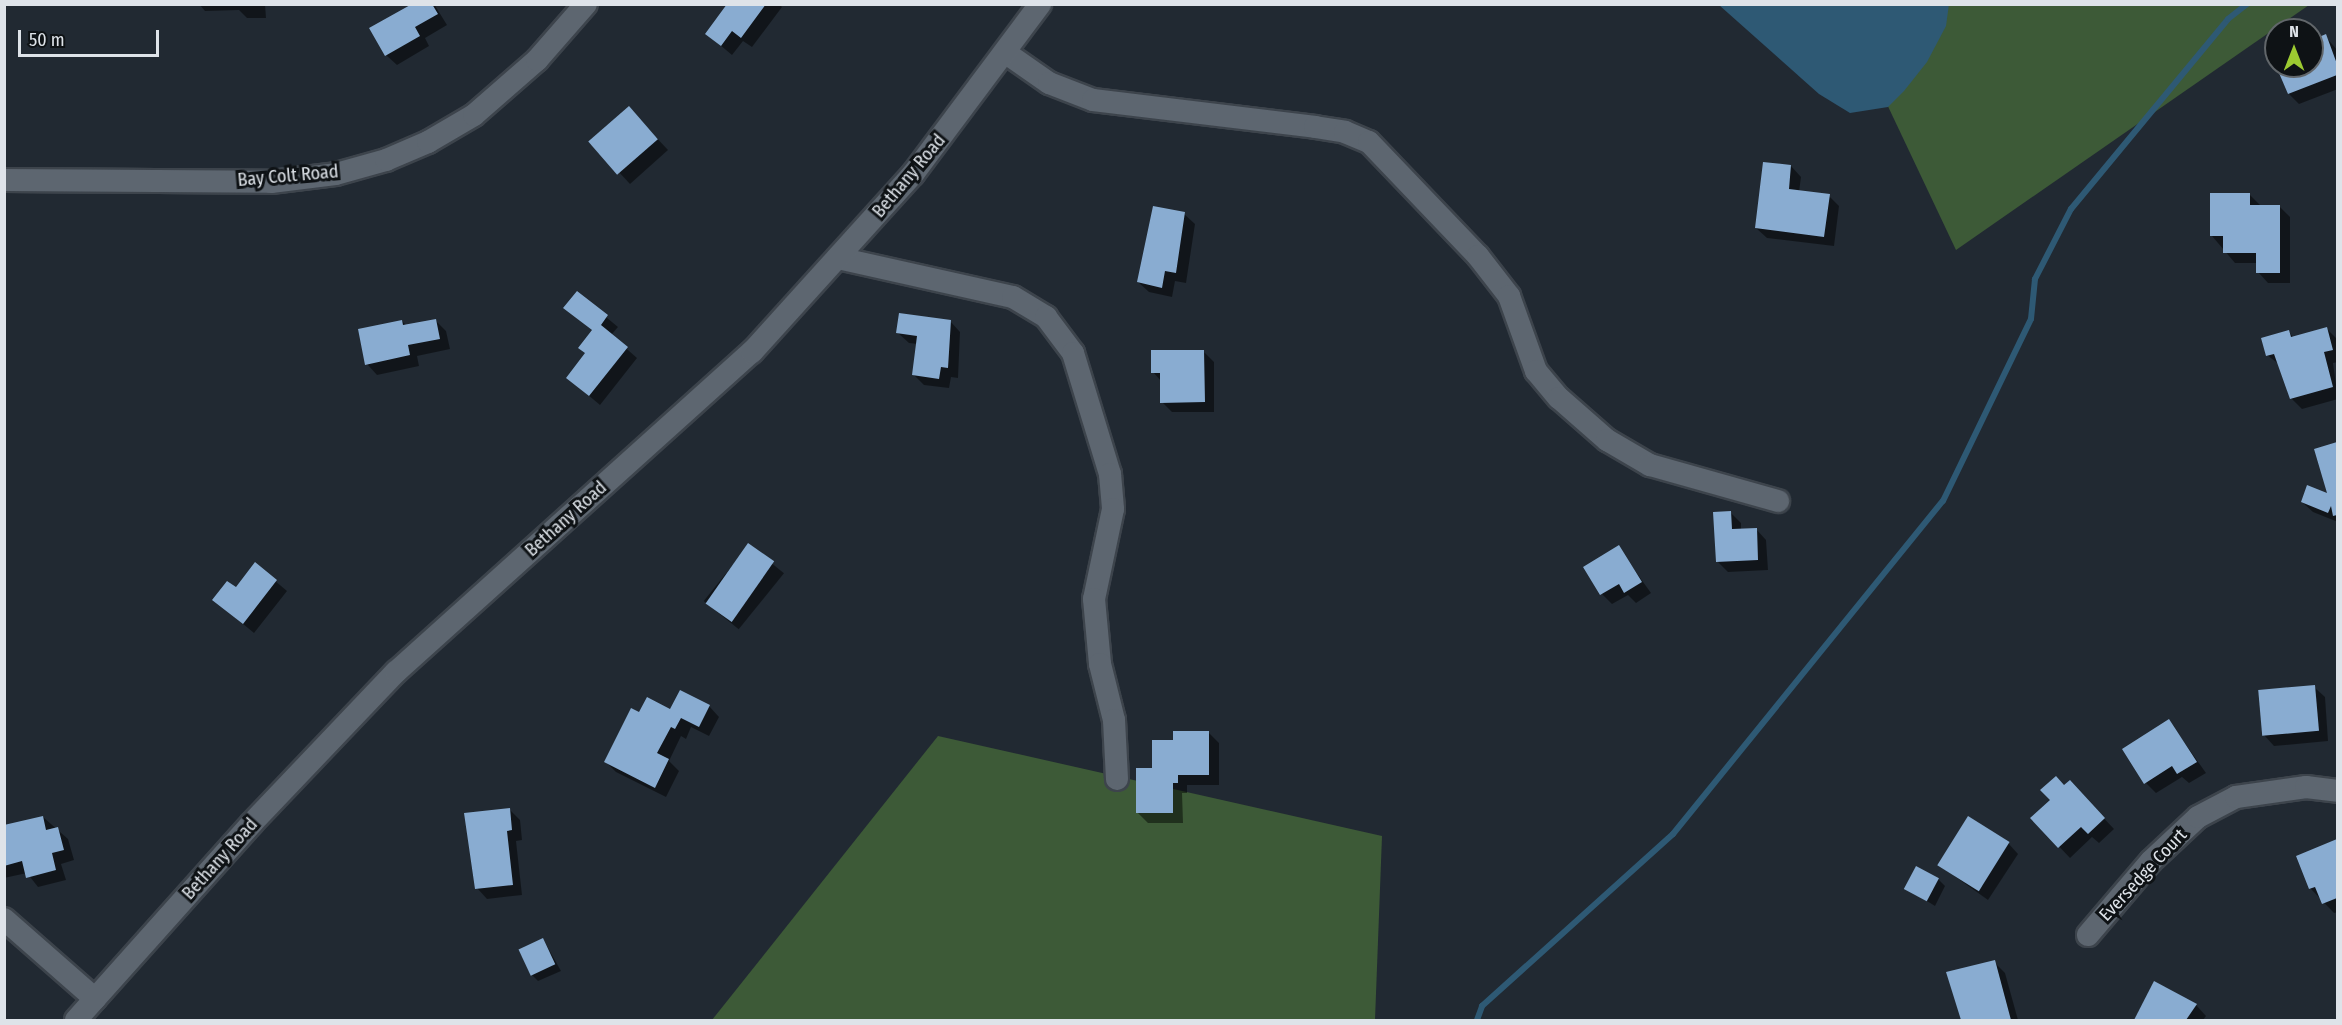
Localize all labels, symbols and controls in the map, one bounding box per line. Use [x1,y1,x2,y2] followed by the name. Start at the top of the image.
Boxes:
[21,18,162,56] scale bar
[2264,18,2324,78] north arrow
[2289,22,2299,41] text: N
[29,29,65,51] text: 50 m
[868,130,950,222] street label: Bethany Road
[237,161,339,191] street label: Bay Colt Road
[521,477,611,561] street label: Bethany Road
[178,814,262,904] street label: Bethany Road
[2095,824,2191,926] street label: Eversedge Court

